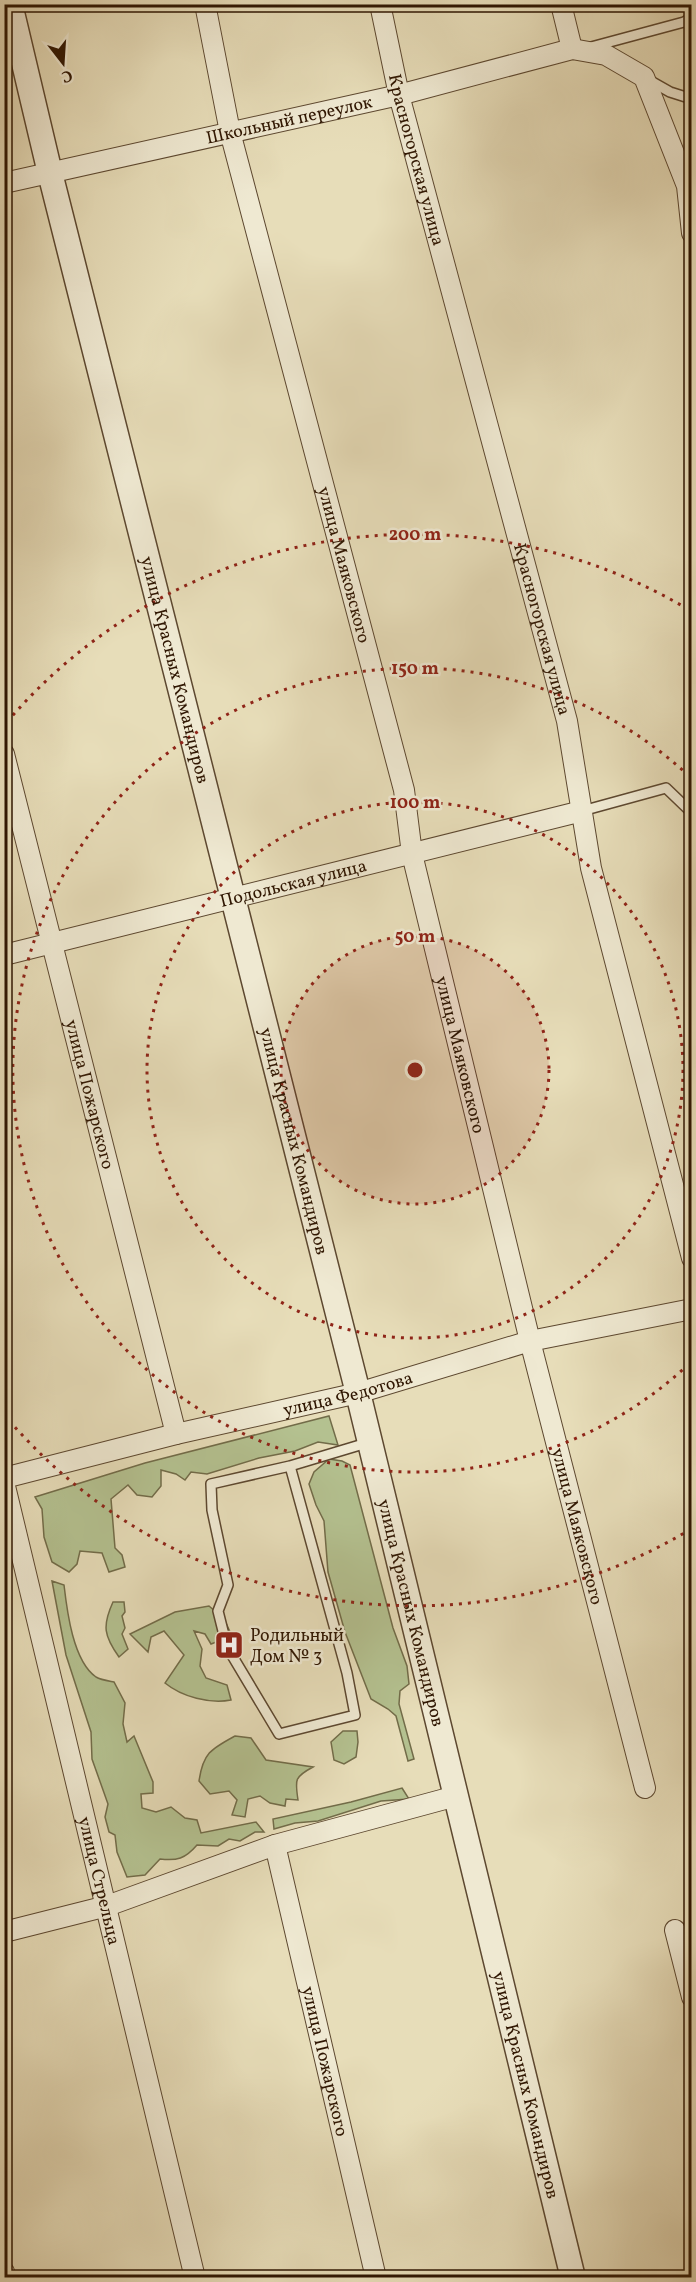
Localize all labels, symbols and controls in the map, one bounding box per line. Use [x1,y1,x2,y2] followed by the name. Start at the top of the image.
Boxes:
[33,33,93,93] north arrow
[59,63,75,87] text: С
[381,72,450,249] street label: Красногорская улица
[204,90,375,152] street label: Школьный переулок
[310,484,376,646] street label: улица Маяковского
[389,523,441,548] text: 200 m
[506,541,576,718] street label: Красногорская улица
[133,554,215,786] street label: улица Красных Командиров
[391,657,439,682] text: 150 m
[390,791,440,816] text: 100 m
[217,854,370,915] street label: Подольская улица
[395,925,435,950] text: 50 m
[428,974,490,1136] street label: улица Маяковского
[58,1017,120,1172] street label: улица Пожарского
[252,1025,334,1257] street label: улица Красных Командиров
[405,1060,425,1080] centre of rings
[281,1366,416,1424] street label: улица Федотова
[544,1446,608,1608] street label: улица Маяковского
[370,1497,450,1729] street label: улица Красных Командиров
[250,1624,344,1670] place label: Родильный Дом № 3
[213,1629,245,1661] hospital icon: Родильный Дом № 3
[71,1814,126,1948] street label: улица Стрельца
[485,1969,564,2202] street label: улица Красных Командиров
[294,1984,354,2139] street label: улица Пожарского

